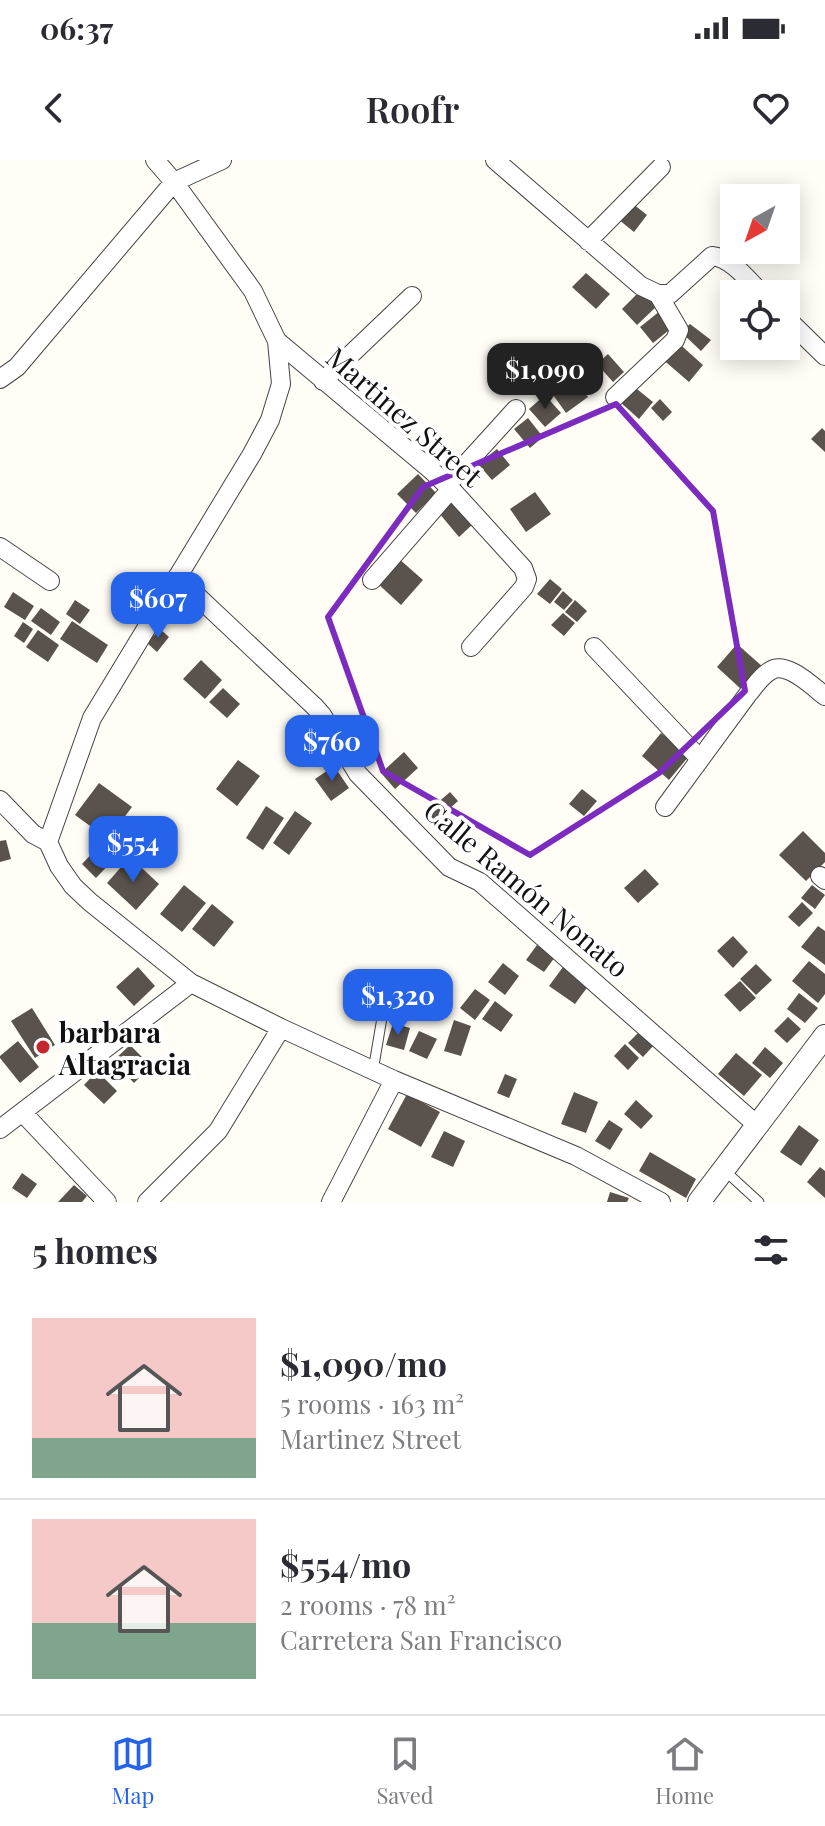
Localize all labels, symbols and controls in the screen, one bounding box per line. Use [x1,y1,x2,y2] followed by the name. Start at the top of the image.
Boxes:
[40,8,113,48] text: 06:37
[366,84,459,132] text: Roofr
[32,86,76,130] icon: back
[749,86,793,130] icon: heart
[720,184,800,264] north arrow
[720,184,800,360] map controls
[720,280,800,360] button: locate
[319,338,492,495] street label: Martinez Street
[480,343,610,411] pin: $1,090
[505,351,585,386] text: $1,090
[111,572,205,640] pin: $607
[129,580,187,615] text: $607
[285,715,379,783] pin: $760
[303,723,361,758] text: $760
[417,791,637,985] street label: Calle Ramón Nonato
[86,816,180,884] pin: $554
[107,824,159,859] text: $554
[333,969,463,1037] pin: $1,320
[361,977,435,1012] text: $1,320
[58,1013,192,1082] place label: barbara Altagracia
[34,1038,52,1056] marker: barbara Altagracia
[32,1227,158,1273] text: 5 homes
[749,1228,793,1272] icon: filters
[280,1340,447,1386] text: $1,090/mo
[96,1350,192,1446] icon: home
[280,1386,464,1421] text: 5 rooms · 163 m²
[280,1421,461,1456] text: Martinez Street
[280,1541,411,1587] text: $554/mo
[96,1551,192,1647] icon: home
[280,1587,455,1622] text: 2 rooms · 78 m²
[280,1622,562,1657] text: Carretera San Francisco
[111,1732,155,1810] tab: Map
[376,1732,434,1810] tab: Saved
[655,1732,714,1810] tab: Home

